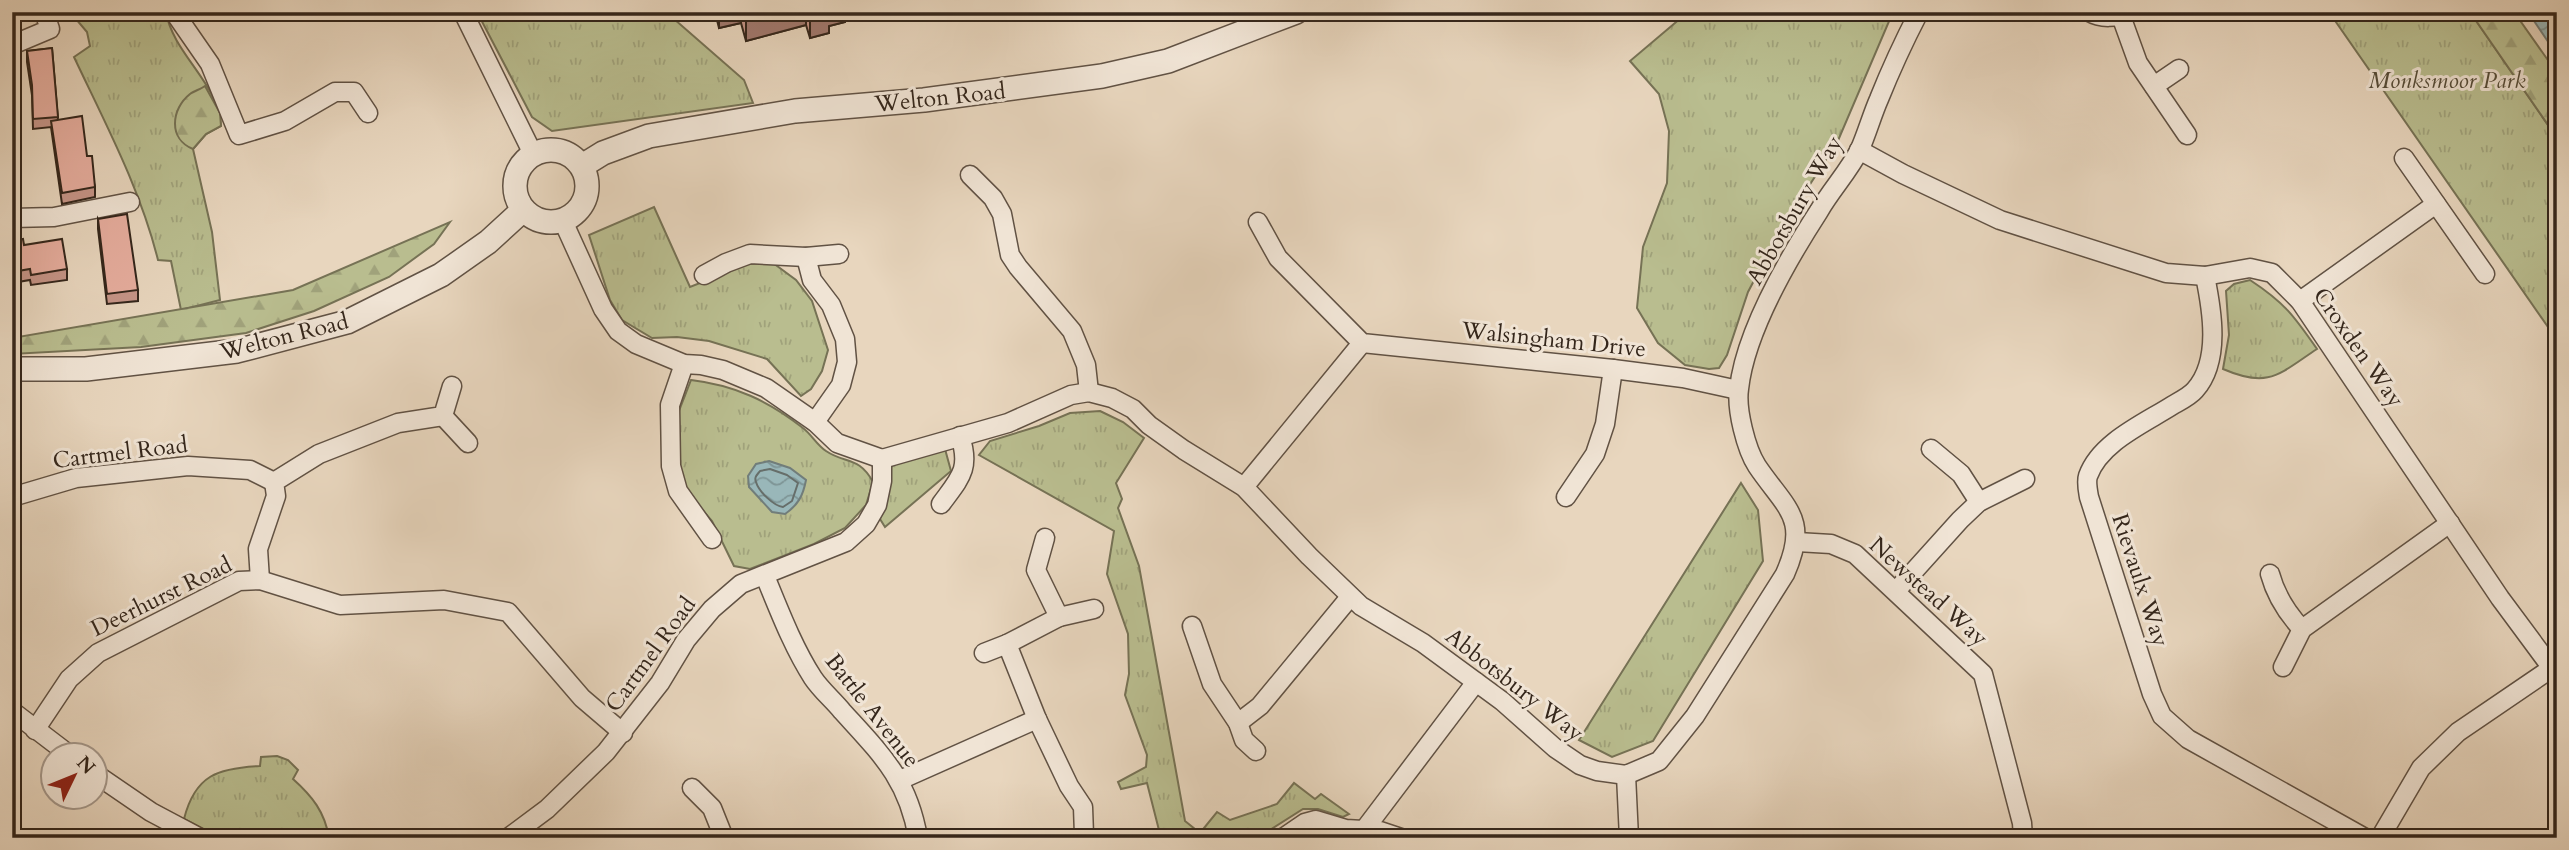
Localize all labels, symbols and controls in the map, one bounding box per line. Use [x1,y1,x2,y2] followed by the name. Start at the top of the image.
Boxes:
[2368,65,2526,96] park label: Monksmoor Park
[872,75,1008,120] street label: Welton Road
[1739,130,1850,291] street label: Abbotsbury Way
[2306,281,2411,413] street label: Croxden Way
[216,305,352,368] street label: Welton Road
[1459,314,1648,365] street label: Walsingham Drive
[51,429,190,476] street label: Cartmel Road
[2104,510,2177,651] street label: Rievaulx Way
[1863,530,1995,653] street label: Newstead Way
[86,549,238,644] street label: Deerhurst Road
[598,590,703,718] street label: Cartmel Road
[1439,621,1590,748] street label: Abbotsbury Way
[818,647,927,774] street label: Battle Avenue
[38,742,108,812] north arrow
[71,750,101,780] text: N

